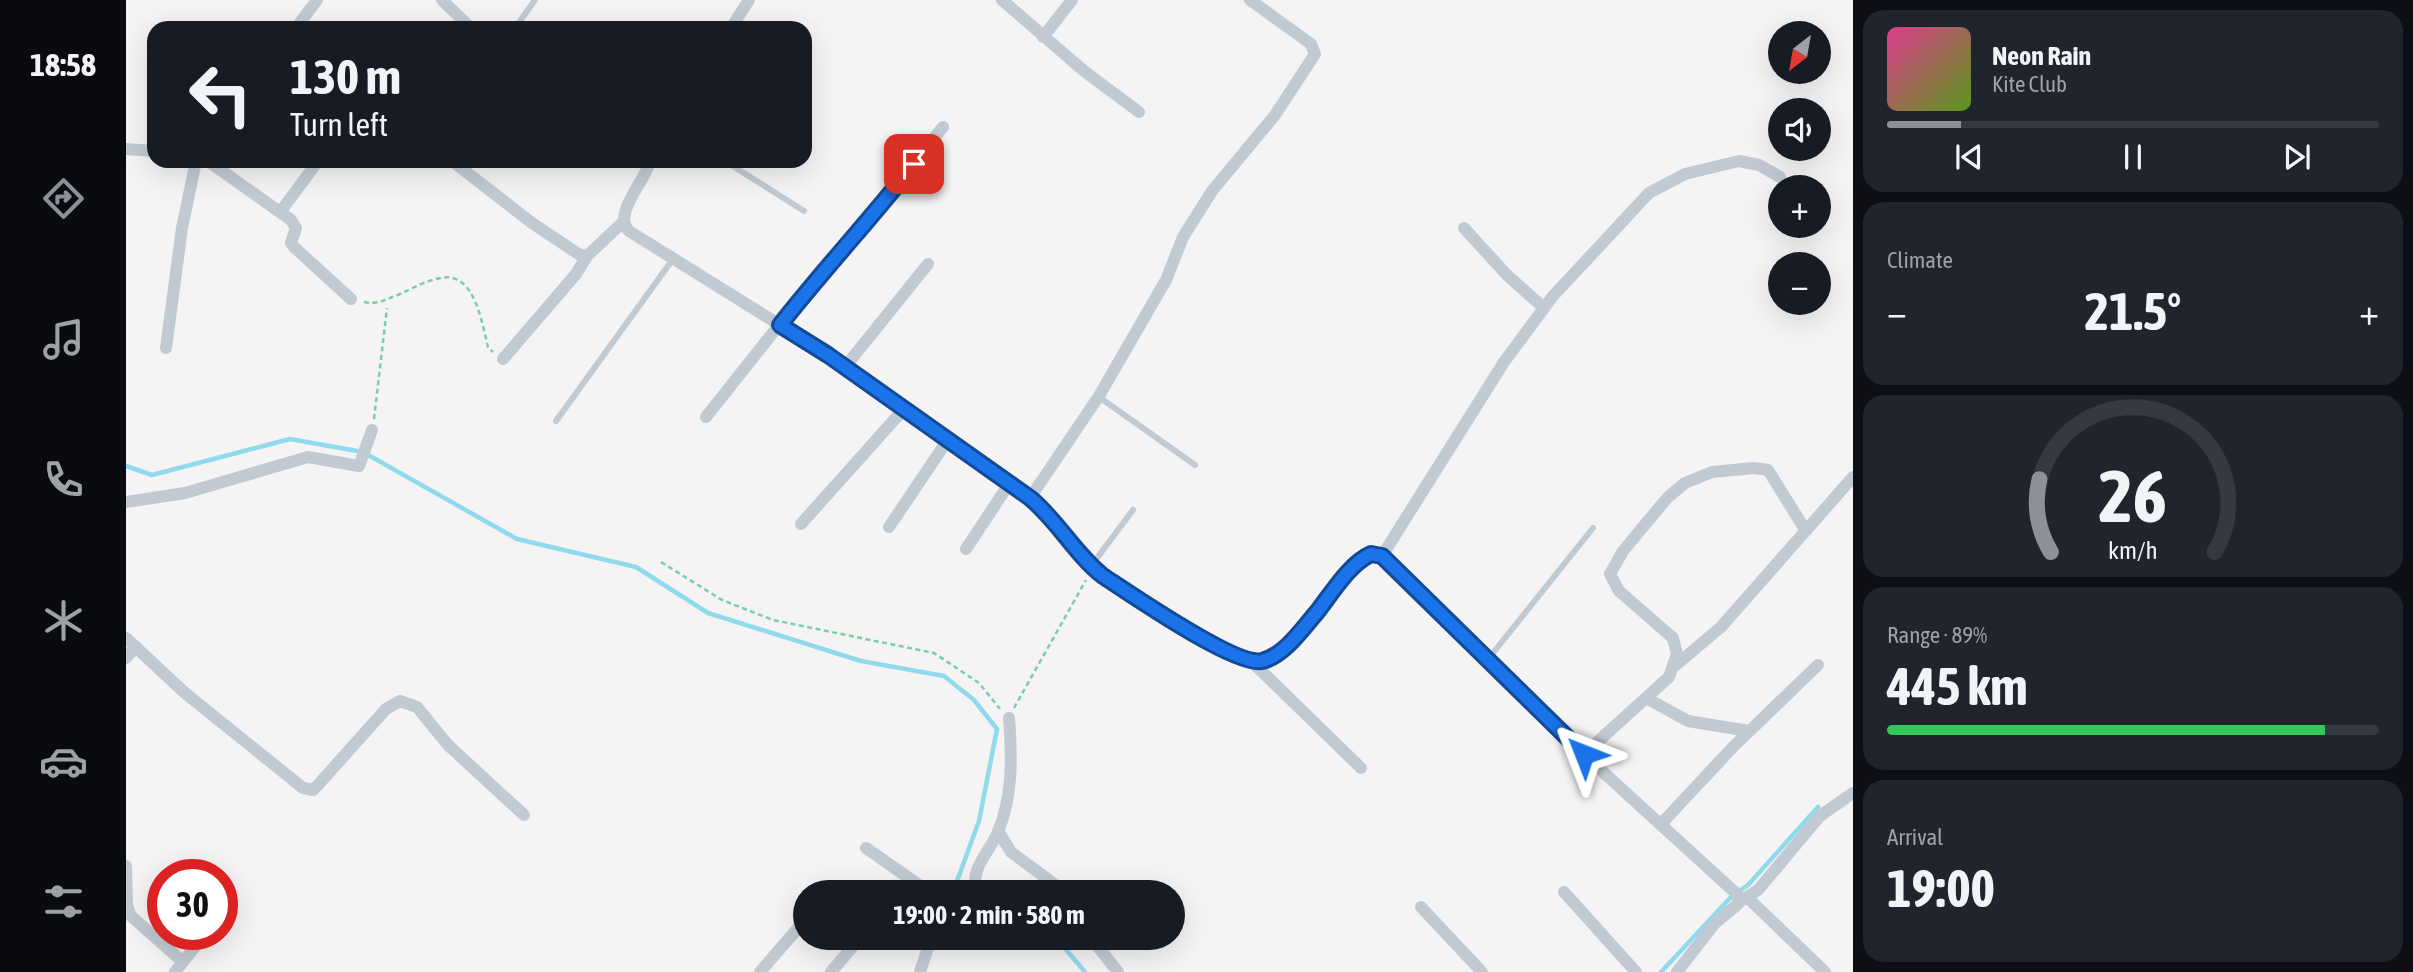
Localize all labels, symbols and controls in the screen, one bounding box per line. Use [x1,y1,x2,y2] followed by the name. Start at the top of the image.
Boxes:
[1768,21,1830,84] north arrow
[1768,21,1831,315] map controls
[1992,41,2091,71] text: Neon Rain
[30,46,96,83] text: 18:58
[290,48,401,104] text: 130 m
[175,49,266,140] icon: left
[1992,71,2067,97] text: Kite Club
[1768,98,1831,161] button: sound
[290,106,388,143] text: Turn left
[884,134,944,194] pin
[1950,138,1988,176] icon: previous
[2114,138,2152,176] icon: pause
[2278,138,2316,176] icon: next
[895,145,933,183] icon: arrive
[39,174,88,223] icon: directions
[1768,175,1831,238] button: +
[1887,247,1953,273] text: Climate
[1768,252,1831,315] button: −
[2085,281,2181,341] text: 21.5°
[1887,290,1907,333] text: −
[2359,290,2379,333] text: +
[39,315,88,364] icon: music
[2099,454,2167,537] text: 26
[39,455,88,504] icon: phone
[2108,536,2158,564] text: km/h
[39,596,88,645] icon: climate
[1887,622,1987,648] text: Range · 89%
[1887,656,2028,716] text: 445 km
[1547,717,1621,791] position arrow
[39,737,88,786] icon: car
[1887,824,1943,850] text: Arrival
[1887,858,1995,918] text: 19:00
[147,859,238,950] speed limit sign: 30
[39,877,88,926] icon: filters
[893,900,1085,930] text: 19:00 · 2 min · 580 m

